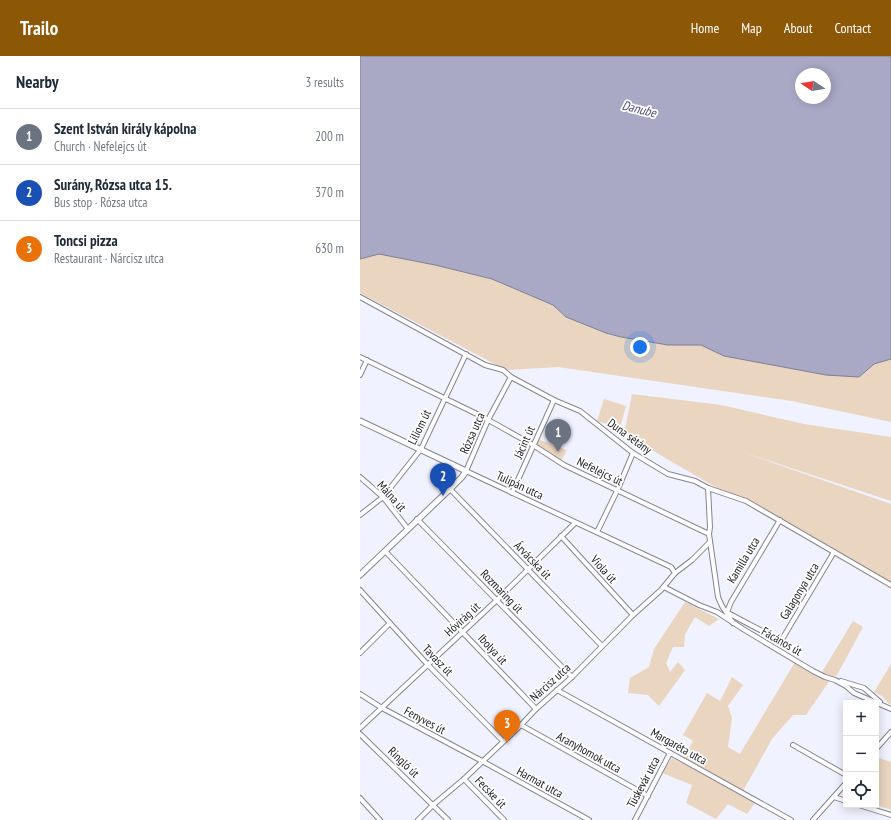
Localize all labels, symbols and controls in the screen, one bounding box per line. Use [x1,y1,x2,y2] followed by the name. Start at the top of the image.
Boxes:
[20,16,58,40] text: Trailo
[691,19,719,37] text: Home
[741,19,762,37] text: Map
[784,19,813,37] text: About
[835,19,871,37] text: Contact
[795,68,831,104] north arrow
[16,71,59,93] text: Nearby
[305,74,344,91] text: 3 results
[620,97,659,122] water label: Danube
[54,119,196,138] text: Szent István király kápolna
[26,128,32,145] text: 1
[315,128,344,145] text: 200 m
[54,138,147,155] text: Church · Nefelejcs út
[54,175,172,194] text: Surány, Rózsa utca 15.
[26,184,32,201] text: 2
[315,184,344,201] text: 370 m
[54,194,148,211] text: Bus stop · Rózsa utca
[54,231,118,250] text: Toncsi pizza
[26,240,32,257] text: 3
[315,240,344,257] text: 630 m
[54,250,164,267] text: Restaurant · Nárcisz utca
[630,337,650,357] your location
[404,406,434,447] street label: Liliom út
[456,410,488,456] street label: Rózsa utca
[605,415,655,457] street label: Duna sétány
[545,419,571,452] pin: 1
[510,423,538,462] street label: Jácint út
[575,454,626,489] street label: Nefelejcs út
[430,463,456,496] pin: 2
[494,468,546,503] street label: Tulipán utca
[374,477,410,515] street label: Málna út
[723,534,763,586] street label: Kamilla utca
[511,538,555,583] street label: Árvácska út
[587,551,621,586] street label: Viola út
[776,560,822,622] street label: Galagonya utca
[478,566,527,616] street label: Rozmaring út
[441,598,483,639] street label: Hóvirág út
[759,623,806,659] street label: Fácános út
[475,631,511,668] street label: Ibolya út
[419,641,457,679] street label: Tavasz út
[527,660,574,704] street label: Nárcisz utca
[843,700,879,808] map controls
[843,700,879,736] button: +
[402,703,449,737] street label: Fenyves út
[494,710,520,743] pin: 3
[648,724,710,768] street label: Margaréta utca
[554,728,624,776] street label: Aranyhomok utca
[843,736,879,772] button: −
[385,743,423,781] street label: Ringló út
[623,754,663,810] street label: Tüskevár utca
[514,763,566,801] street label: Harmat utca
[843,772,879,808] button: locate
[472,773,510,812] street label: Fecske út

